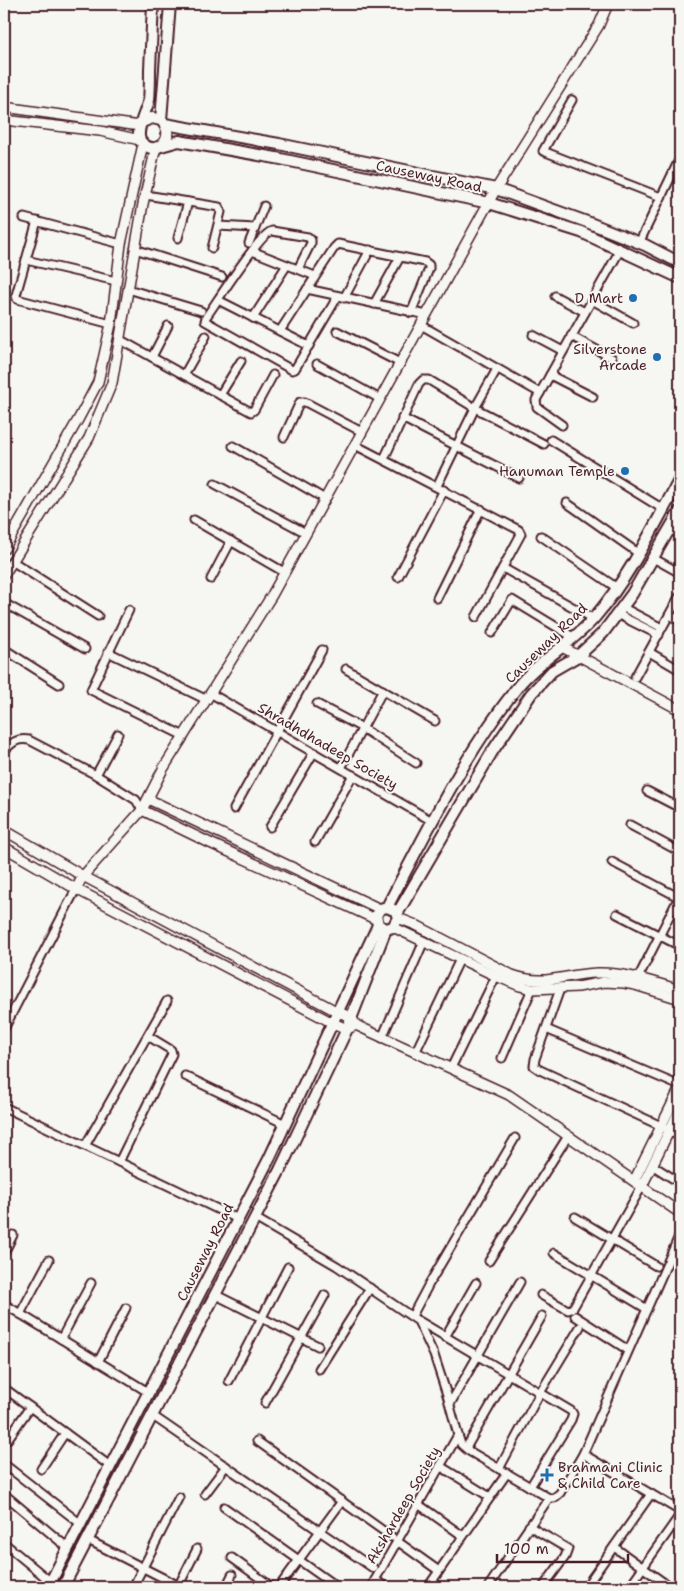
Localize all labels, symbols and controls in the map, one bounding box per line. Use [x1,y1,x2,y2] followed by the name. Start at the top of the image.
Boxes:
[374,156,484,196] street label: Causeway Road
[575,289,623,307] place label: D Mart
[627,292,639,304] marker: D Mart
[573,340,647,374] place label: Silverstone Arcade
[651,351,663,363] marker: Silverstone Arcade
[499,462,615,480] place label: Hanuman Temple
[619,465,631,477] marker: Hanuman Temple
[501,599,591,687] street label: Causeway Road
[255,698,401,794] street label: Shradhdhadeep Society
[173,1200,238,1304] street label: Causeway Road
[362,1443,444,1567] street label: Akshardeep Society
[558,1458,663,1492] place label: Brahmani Clinic & Child Care
[540,1468,554,1482] marker: Brahmani Clinic & Child Care
[497,1531,628,1563] scale bar
[504,1539,549,1559] text: 100 m

